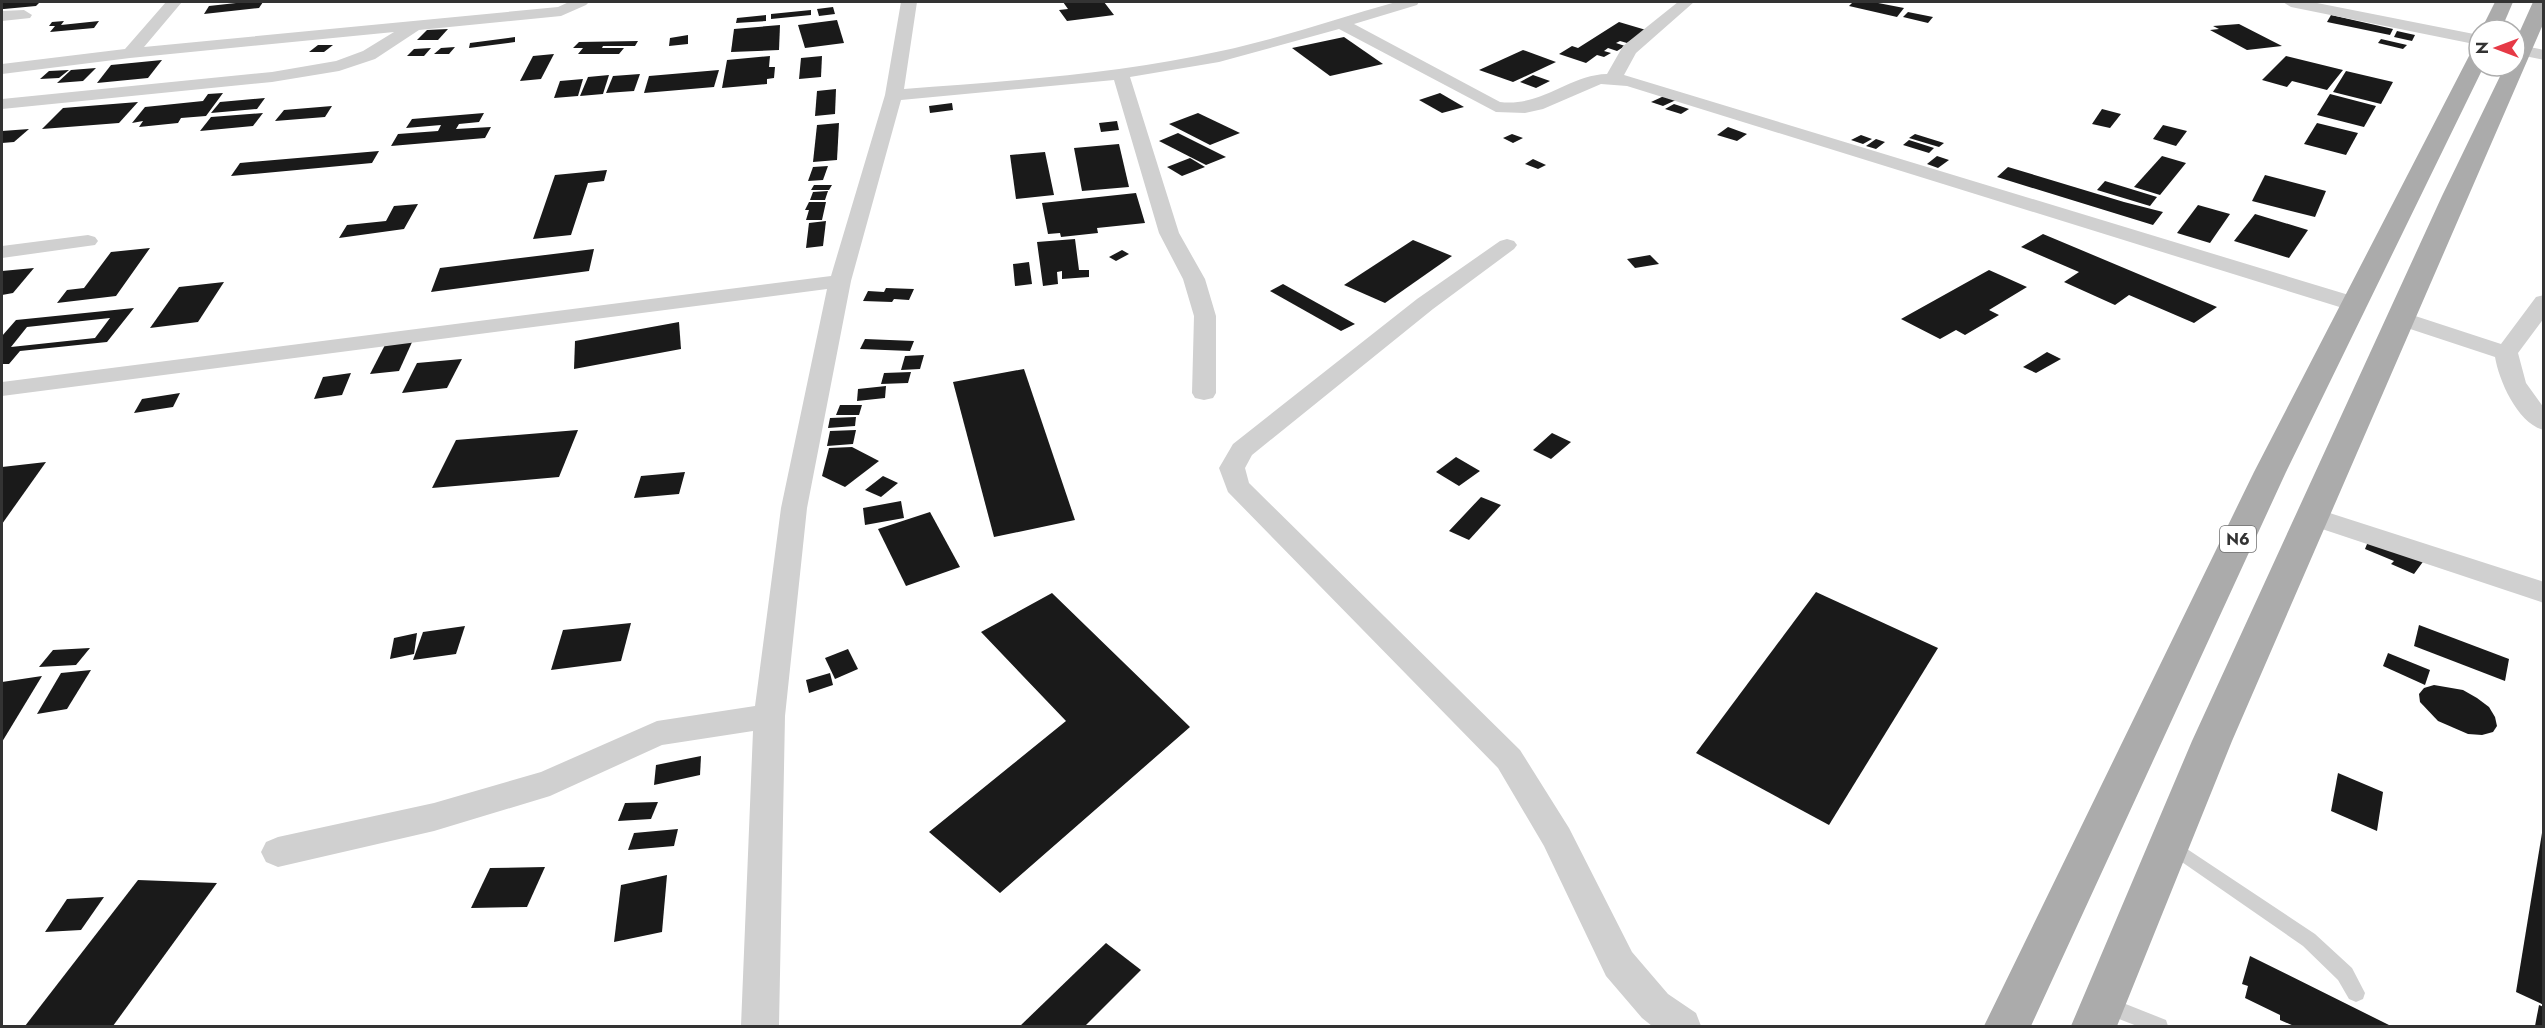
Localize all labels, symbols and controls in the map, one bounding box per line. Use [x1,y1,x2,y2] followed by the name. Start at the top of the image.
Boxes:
[2467,18,2527,78] north arrow
[2471,42,2494,54] text: N
[2220,526,2256,552] road number: N6

